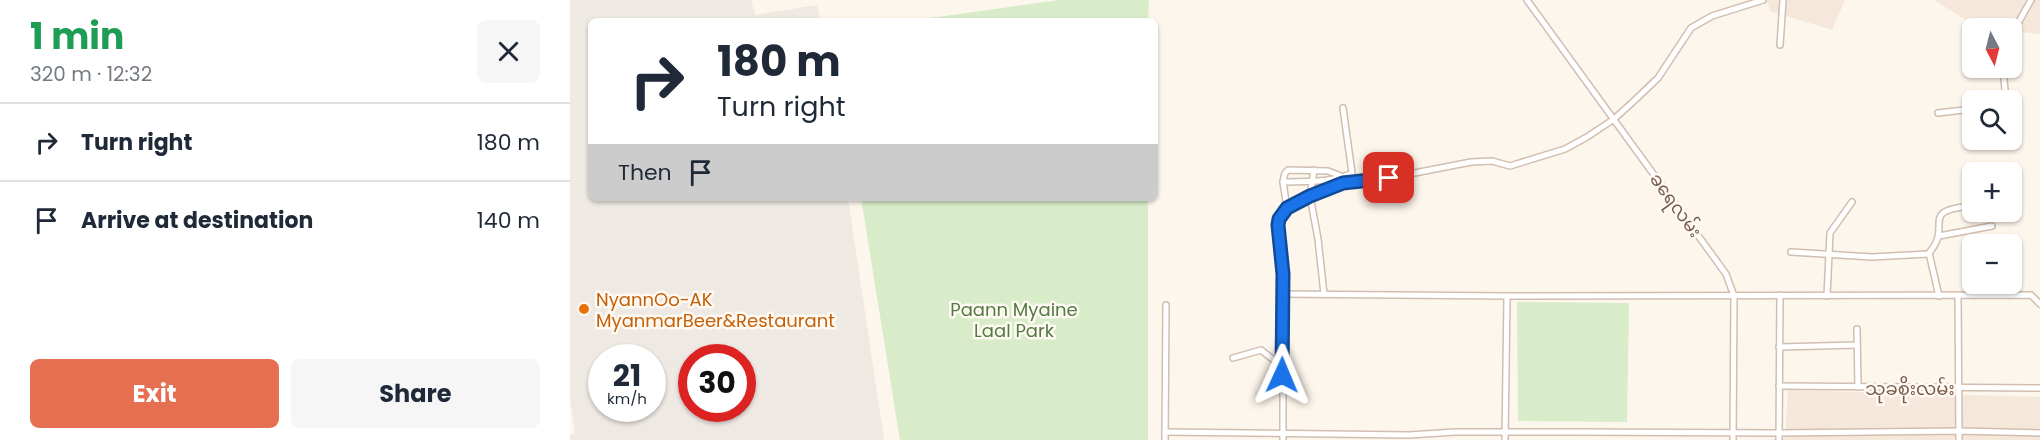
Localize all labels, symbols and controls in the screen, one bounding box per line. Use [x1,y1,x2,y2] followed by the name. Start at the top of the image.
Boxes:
[30,11,124,62] text: 1 min
[1962,18,2022,78] north arrow
[1962,18,2022,294] map controls
[477,20,540,83] button: close
[717,32,841,91] text: 180 m
[618,42,696,120] icon: right
[30,60,152,88] text: 320 m · 12:32
[717,88,846,125] text: Turn right
[1962,90,2022,150] button: search
[30,126,63,159] icon: right
[81,127,192,158] text: Turn right
[477,127,540,158] text: 180 m
[1363,152,1414,203] pin
[684,156,717,189] icon: arrive
[618,157,672,188] text: Then
[1372,161,1405,194] icon: arrive
[1962,162,2022,222] button: +
[1642,168,1708,244] street label: ခရေလမ်း
[30,204,63,237] icon: arrive
[81,205,313,236] text: Arrive at destination
[477,205,540,236] text: 140 m
[1962,234,2022,294] button: −
[596,287,835,333] place label: NyannOo-AK MyanmarBeer&Restaurant
[950,297,1078,343] park label: Paann Myaine Laal Park
[577,302,591,316] marker: NyannOo-AK MyanmarBeer&Restaurant
[1250,343,1314,407] position arrow
[678,344,756,422] speed limit sign: 30
[613,354,641,397] text: 21
[30,359,279,428] button: Exit
[291,359,540,428] button: Share
[1865,375,1955,404] street label: သုခစိုးလမ်း
[607,388,647,409] text: km/h

